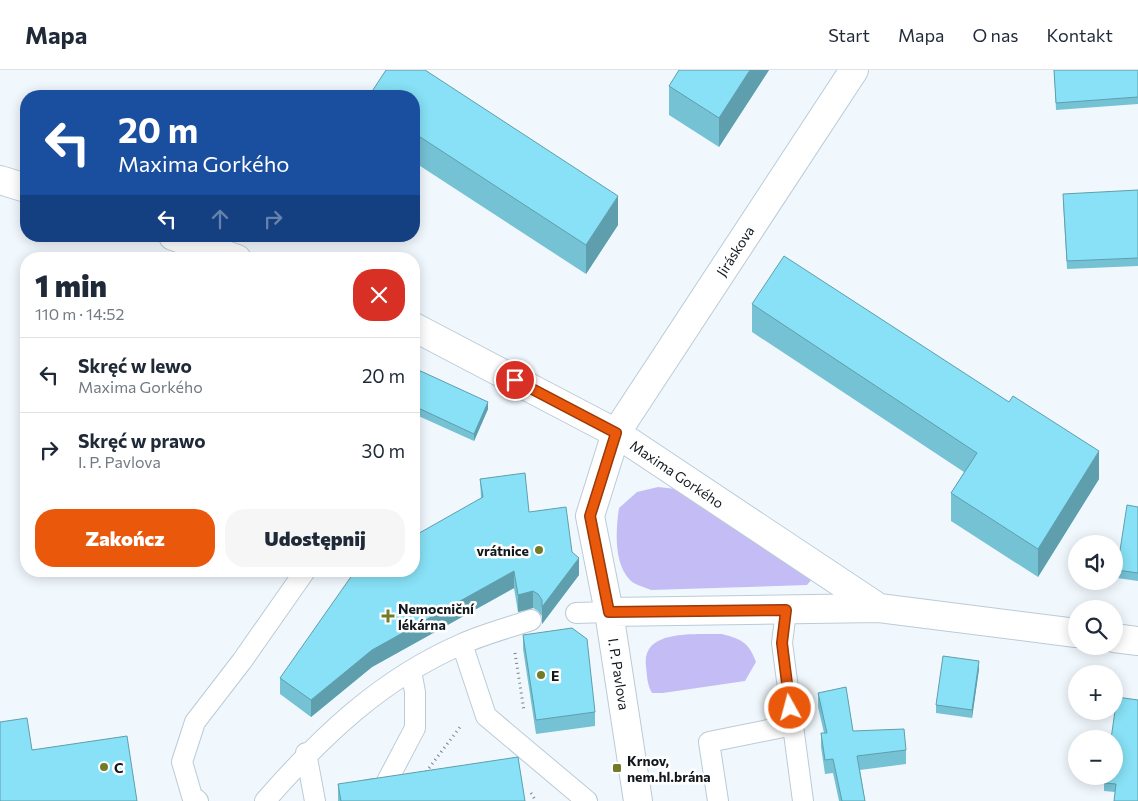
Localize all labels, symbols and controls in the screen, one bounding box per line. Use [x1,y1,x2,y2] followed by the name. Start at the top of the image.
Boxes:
[25,20,87,49] text: Mapa
[828,24,870,46] text: Start
[898,24,944,46] text: Mapa
[972,24,1019,46] text: O nas
[1047,24,1113,46] text: Kontakt
[118,107,198,150] text: 20 m
[35,110,100,175] icon: left
[118,150,289,177] text: Maxima Gorkého
[153,205,181,233] icon: left
[206,205,234,233] icon: ahead
[259,205,287,233] icon: right
[712,223,758,279] street label: Jiráskova
[35,266,107,303] text: 1 min
[353,269,405,321] button: close
[35,304,124,323] text: 110 m · 14:52
[78,354,192,377] text: Skręć w lewo
[494,359,536,401] pin
[35,361,63,389] icon: left
[362,364,405,387] text: 20 m
[501,366,529,394] icon: arrive
[78,377,203,396] text: Maxima Gorkého
[78,429,206,452] text: Skręć w prawo
[35,436,63,464] icon: right
[627,436,727,512] street label: Maxima Gorkého
[362,439,405,462] text: 30 m
[78,452,161,471] text: I. P. Pavlova
[35,509,215,567] button: Zakończ
[225,509,405,567] button: Udostępnij
[1068,535,1123,785] map controls
[1068,535,1123,590] button: sound
[476,542,529,559] place label: vrátnice
[533,544,545,556] marker: vrátnice
[398,600,475,633] place label: Nemocniční lékárna
[1068,600,1123,655] button: search
[382,610,394,622] marker: Nemocniční lékárna
[605,637,633,711] street label: I. P. Pavlova
[1068,665,1123,720] button: +
[551,667,559,684] place label: E
[535,669,547,681] marker: E
[763,681,815,733] position arrow
[1068,730,1123,785] button: −
[627,752,711,785] place label: Krnov, nem.hl.brána
[114,759,124,776] place label: C
[98,761,110,773] marker: C
[611,762,623,774] marker: Krnov, nem.hl.brána

